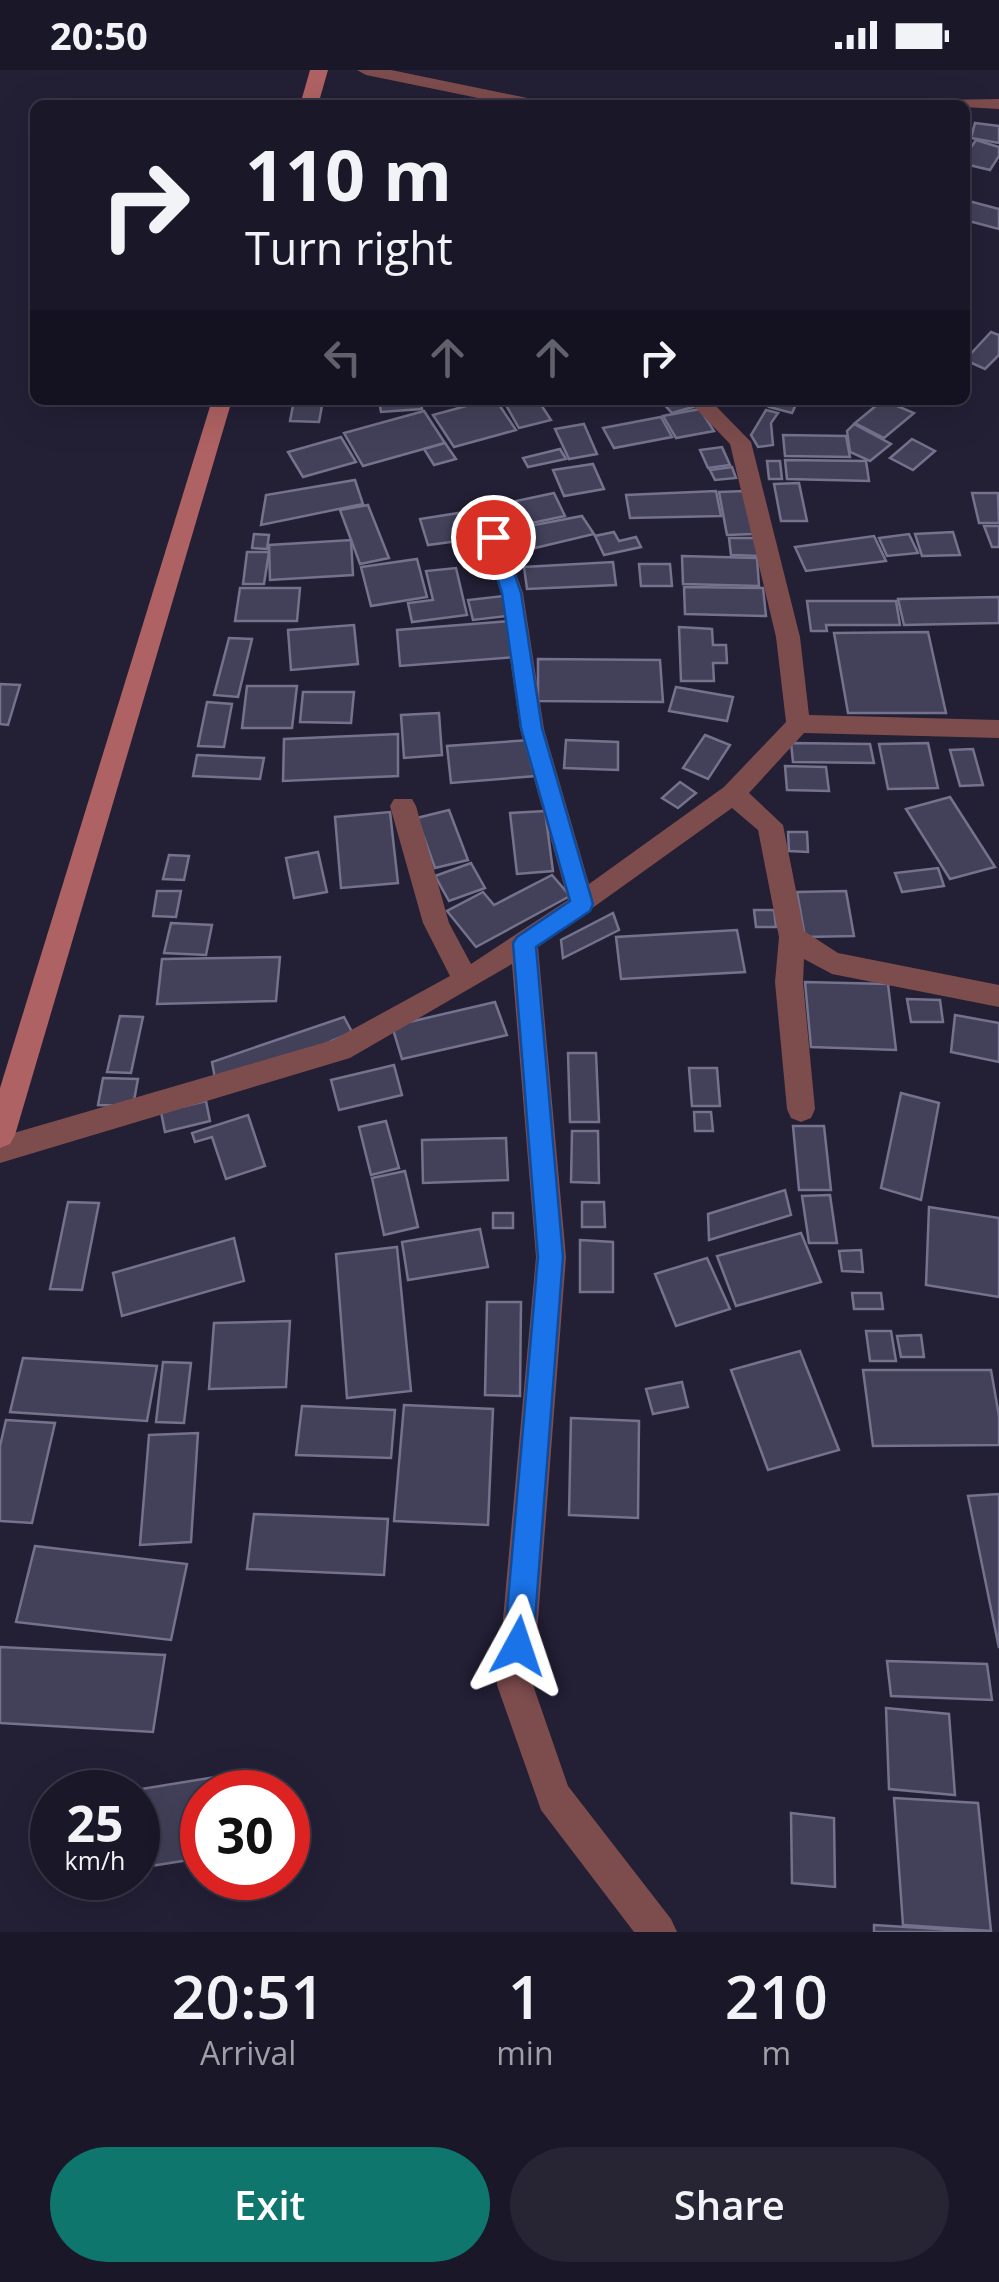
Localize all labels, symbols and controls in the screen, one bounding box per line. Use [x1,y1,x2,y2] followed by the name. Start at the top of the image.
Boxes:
[50,9,148,61] text: 20:50
[245,126,452,222] text: 110 m
[80,140,210,270] icon: right
[245,217,453,278] text: Turn right
[315,330,370,385] icon: left
[420,330,475,385] icon: ahead
[525,330,580,385] icon: ahead
[630,330,685,385] icon: right
[451,495,536,580] pin
[466,510,521,565] icon: arrive
[466,1594,570,1698] position arrow
[180,1770,310,1900] speed limit sign: 30
[66,1789,124,1857] text: 25
[65,1843,125,1877] text: km/h
[171,1955,325,2037] text: 20:51
[508,1955,542,2037] text: 1
[725,1955,828,2037] text: 210
[200,2031,296,2074] text: Arrival
[496,2031,554,2074] text: min
[761,2031,791,2074] text: m
[50,2147,490,2262] button: Exit
[510,2147,949,2262] button: Share

